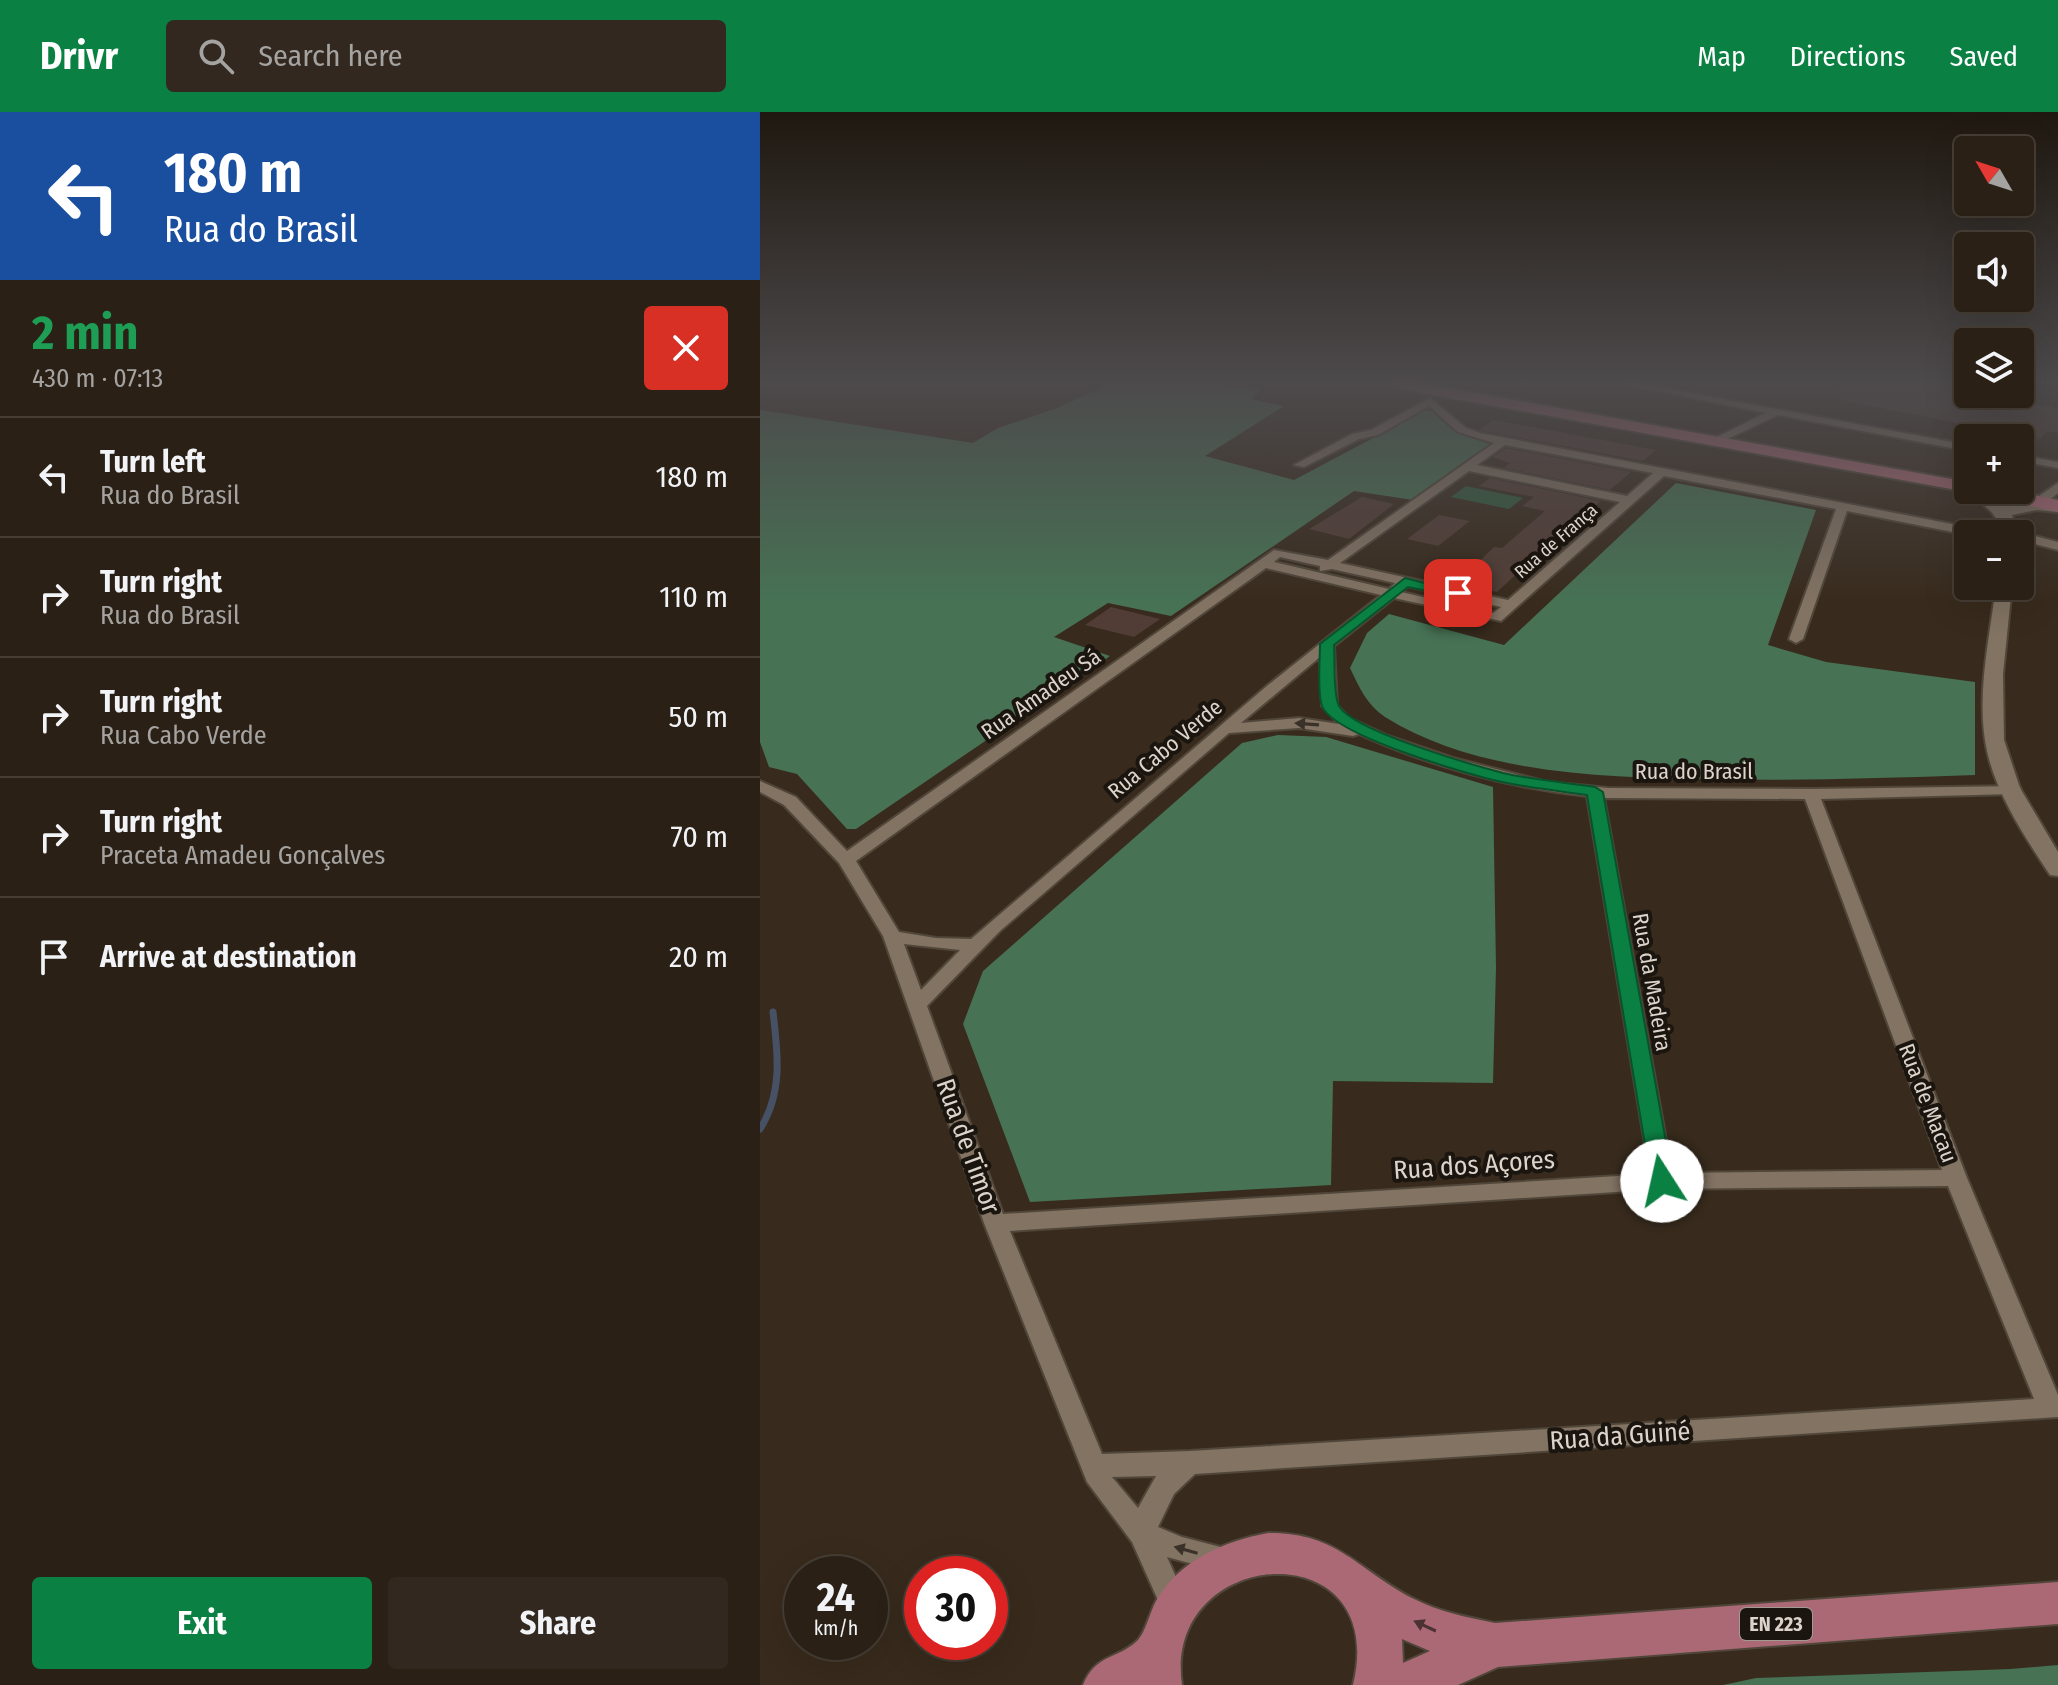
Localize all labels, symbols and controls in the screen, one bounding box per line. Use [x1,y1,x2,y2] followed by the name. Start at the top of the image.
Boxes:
[166,20,726,92] search box
[40,33,118,79] text: Drivr
[194,34,238,78] icon: search
[258,38,403,74] text: Search here
[1697,40,1746,73] text: Map
[1790,40,1906,73] text: Directions
[1950,40,2018,73] text: Saved
[1954,136,2034,216] north arrow
[1954,136,2034,600] map controls
[164,140,302,207] text: 180 m
[32,144,136,248] icon: left
[164,208,358,252] text: Rua do Brasil
[1954,232,2034,312] button: sound
[32,304,138,362] text: 2 min
[644,306,728,390] button: close
[1954,328,2034,408] button: layers
[32,363,163,394] text: 430 m · 07:13
[1954,424,2034,504] button: +
[100,444,206,480] text: Turn left
[32,455,76,499] icon: left
[656,459,728,495] text: 180 m
[100,480,240,511] text: Rua do Brasil
[1510,499,1602,583] street label: Rua de França
[1954,520,2034,600] button: −
[1424,559,1492,627] pin
[100,564,222,600] text: Turn right
[1436,571,1480,615] icon: arrive
[32,575,76,619] icon: right
[659,579,728,615] text: 110 m
[100,600,240,631] text: Rua do Brasil
[976,643,1106,745] street label: Rua Amadeu Sá
[100,684,222,720] text: Turn right
[1102,693,1228,805] street label: Rua Cabo Verde
[32,695,76,739] icon: right
[668,699,728,735] text: 50 m
[1294,717,1319,730] one-way arrow
[100,720,266,751] text: Rua Cabo Verde
[1635,758,1753,785] street label: Rua do Brasil
[100,804,222,840] text: Turn right
[32,815,76,859] icon: right
[670,819,728,855] text: 70 m
[100,840,385,871] text: Praceta Amadeu Gonçalves
[1627,911,1677,1053] street label: Rua da Madeira
[32,935,76,979] icon: arrive
[100,939,357,975] text: Arrive at destination
[669,939,728,975] text: 20 m
[1893,1040,1963,1166] street label: Rua de Macau
[929,1075,1007,1217] street label: Rua de Timor
[1620,1139,1704,1223] position arrow
[1392,1144,1556,1186] street label: Rua dos Açores
[1549,1416,1691,1456] street label: Rua da Guiné
[1174,1543,1198,1556] one-way arrow
[904,1556,1008,1660] speed limit sign: 30
[817,1574,855,1622] text: 24
[32,1577,372,1669] button: Exit
[388,1577,728,1669] button: Share
[1740,1608,1812,1640] road number: EN 223
[814,1616,858,1640] text: km/h
[1413,1619,1436,1633] one-way arrow

